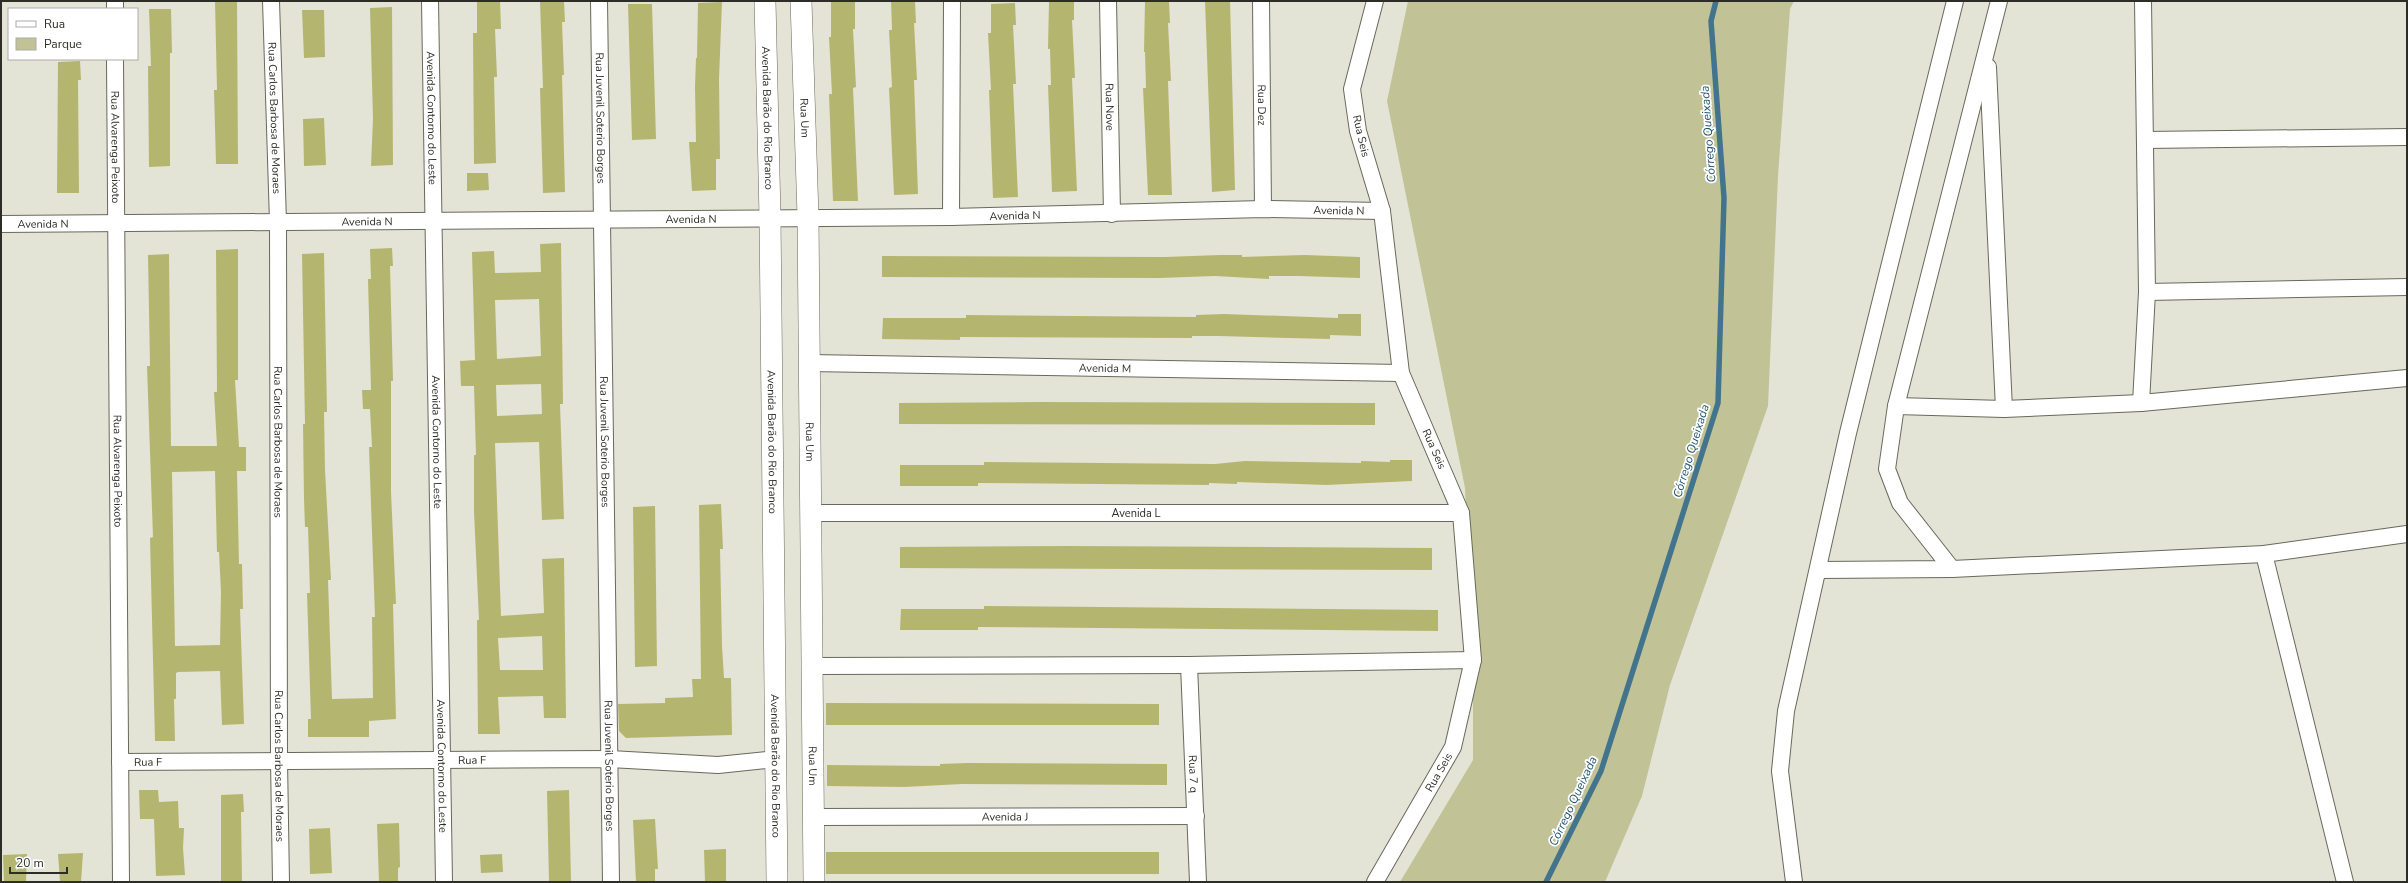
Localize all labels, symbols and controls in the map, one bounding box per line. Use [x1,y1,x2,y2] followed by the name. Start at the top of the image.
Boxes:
[8,8,138,60] legend
[44,16,65,32] text: Rua
[44,36,82,52] text: Parque
[265,42,285,194] street label: Rua Carlos Barbosa de Moraes
[759,46,777,190] street label: Avenida Barão do Rio Branco
[423,51,440,185] street label: Avenida Contorno do Leste
[592,52,609,184] street label: Rua Juvenil Soterio Borges
[1102,83,1118,131] street label: Rua Nove
[1254,84,1270,126] street label: Rua Dez
[1697,85,1719,183] water label: Córrego Queixada
[108,91,124,203] street label: Rua Alvarenga Peixoto
[797,98,813,138] street label: Rua Um
[1349,114,1373,158] street label: Rua Seis
[1313,202,1365,218] street label: Avenida N
[989,207,1041,224] street label: Avenida N
[665,211,717,227] street label: Avenida N
[341,214,393,229] street label: Avenida N
[17,216,69,231] street label: Avenida N
[1079,360,1131,376] street label: Avenida M
[271,366,286,518] street label: Rua Carlos Barbosa de Moraes
[764,370,781,514] street label: Avenida Barão do Rio Branco
[428,375,446,509] street label: Avenida Contorno do Leste
[597,376,613,508] street label: Rua Juvenil Soterio Borges
[1669,402,1713,500] water label: Córrego Queixada
[110,415,126,527] street label: Rua Alvarenga Peixoto
[802,422,818,462] street label: Rua Um
[1418,426,1450,472] street label: Rua Seis
[1111,506,1161,521] street label: Avenida L
[271,690,288,842] street label: Rua Carlos Barbosa de Moraes
[768,694,784,838] street label: Avenida Barão do Rio Branco
[434,699,451,833] street label: Avenida Contorno do Leste
[601,700,618,832] street label: Rua Juvenil Soterio Borges
[805,746,821,786] street label: Rua Um
[1421,750,1456,794] street label: Rua Seis
[458,752,486,767] street label: Rua F
[134,754,162,769] street label: Rua F
[1545,754,1601,848] water label: Córrego Queixada
[1185,755,1202,793] street label: Rua 7 q
[982,809,1028,824] street label: Avenida J
[10,849,67,875] scale bar
[16,855,44,871] text: 20 m

